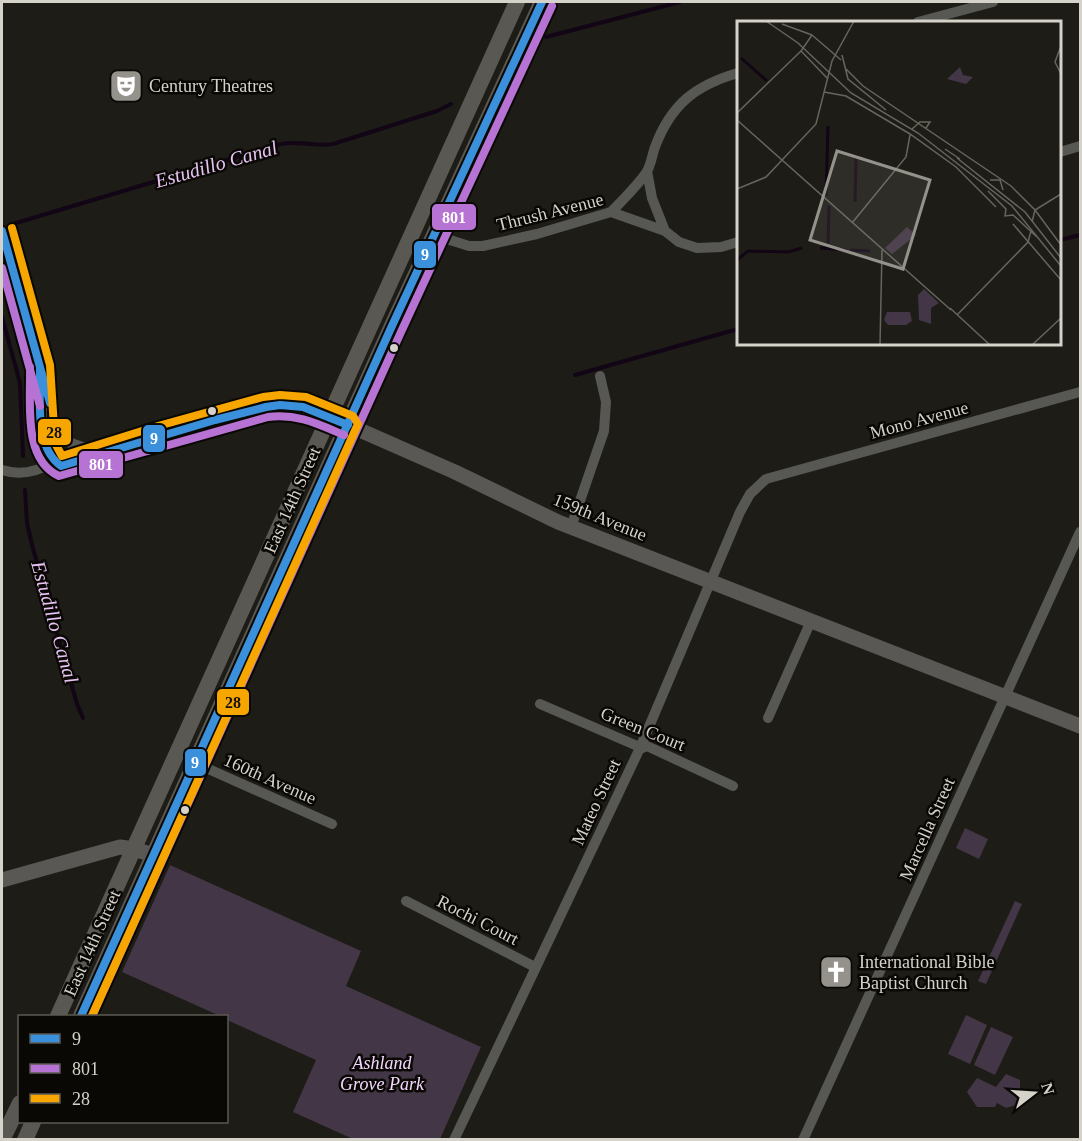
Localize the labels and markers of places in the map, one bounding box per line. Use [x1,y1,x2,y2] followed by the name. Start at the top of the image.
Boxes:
[108,68,144,104] theatre icon: Century Theatres
[149,76,273,96] place label: Century Theatres
[388,342,400,354] unlabelled marker
[206,405,218,417] unlabelled marker
[179,804,191,816] unlabelled marker
[859,952,994,993] place label: International Bible Baptist Church
[818,954,854,990] church icon: International Bible Baptist Church

